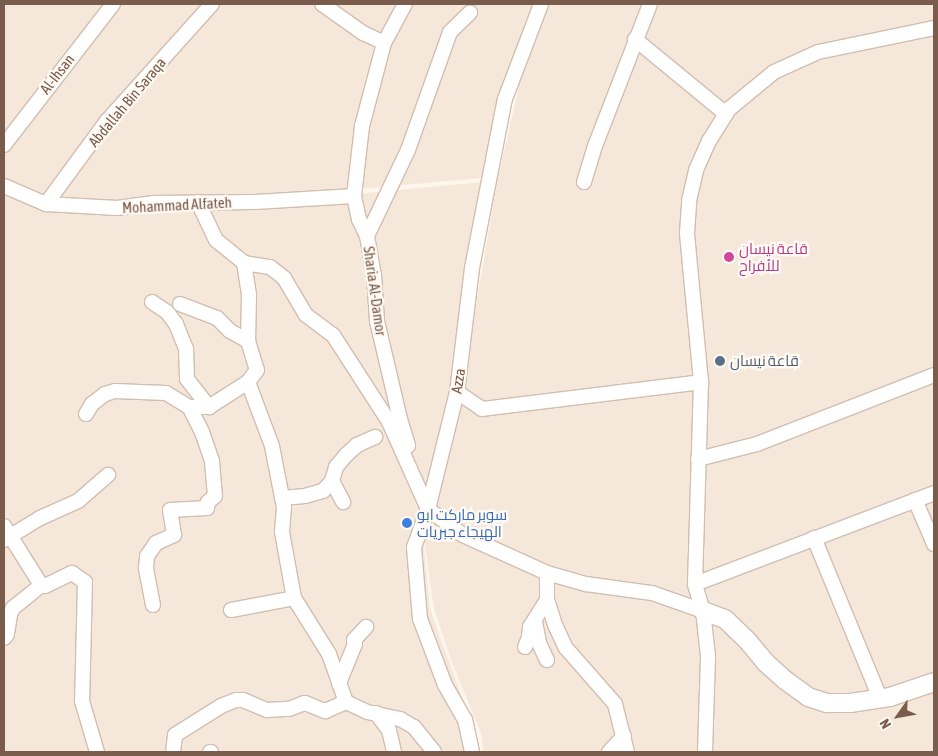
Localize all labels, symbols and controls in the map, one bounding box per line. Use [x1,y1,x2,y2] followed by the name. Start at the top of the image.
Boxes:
[36,50,78,98] street label: Al-Ihsan
[84,54,170,150] street label: Abdallah Bin Saraqa
[122,193,232,217] street label: Mohammad Alfateh
[739,239,808,274] place label: قاعة نيسان للأفراح
[360,245,390,337] street label: Sharia Al-Damor
[723,251,735,263] marker: قاعة نيسان للأفراح
[730,352,799,370] place label: قاعة نيسان
[714,355,726,367] marker: قاعة نيسان
[447,367,469,395] street label: Azza
[417,505,507,540] place label: سوبر ماركت ابو الهيجاء جبريات
[401,517,413,529] marker: سوبر ماركت ابو الهيجاء جبريات
[873,691,923,741] north arrow
[876,716,894,732] text: N

